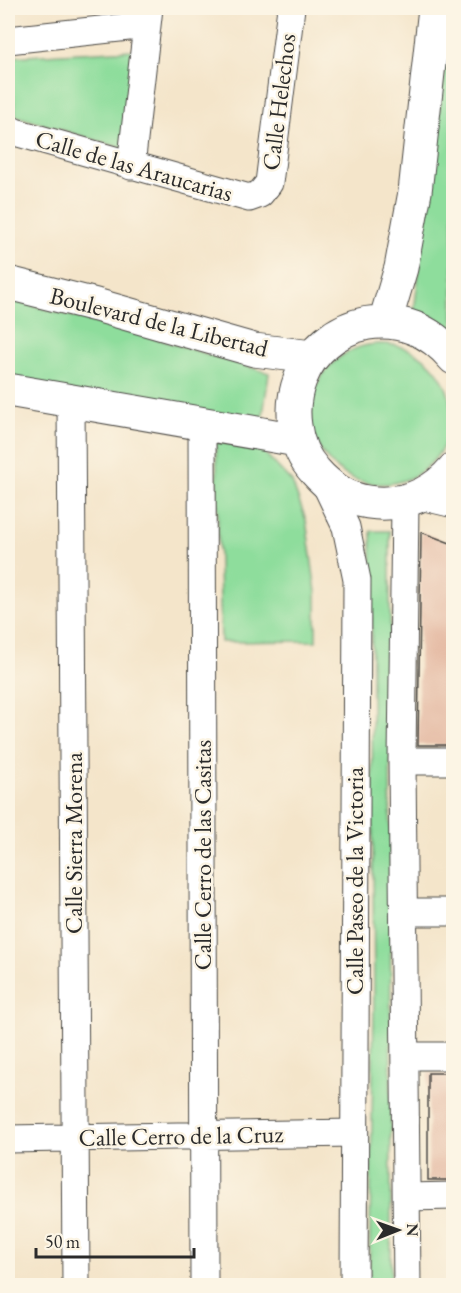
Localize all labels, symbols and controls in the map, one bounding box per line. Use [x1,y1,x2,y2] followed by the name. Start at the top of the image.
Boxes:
[255,32,302,172] street label: Calle Helechos
[32,123,236,208] street label: Calle de las Araucarias
[47,279,272,364] street label: Boulevard de la Libertad
[187,740,218,970] street label: Calle Cerro de las Casitas
[58,752,89,934] street label: Calle Sierra Morena
[339,767,370,995] street label: Calle Paseo de la Victoria
[78,1118,284,1153] street label: Calle Cerro de la Cruz
[368,1200,428,1260] north arrow
[36,1221,194,1259] scale bar
[402,1223,423,1236] text: N
[45,1230,80,1253] text: 50 m

